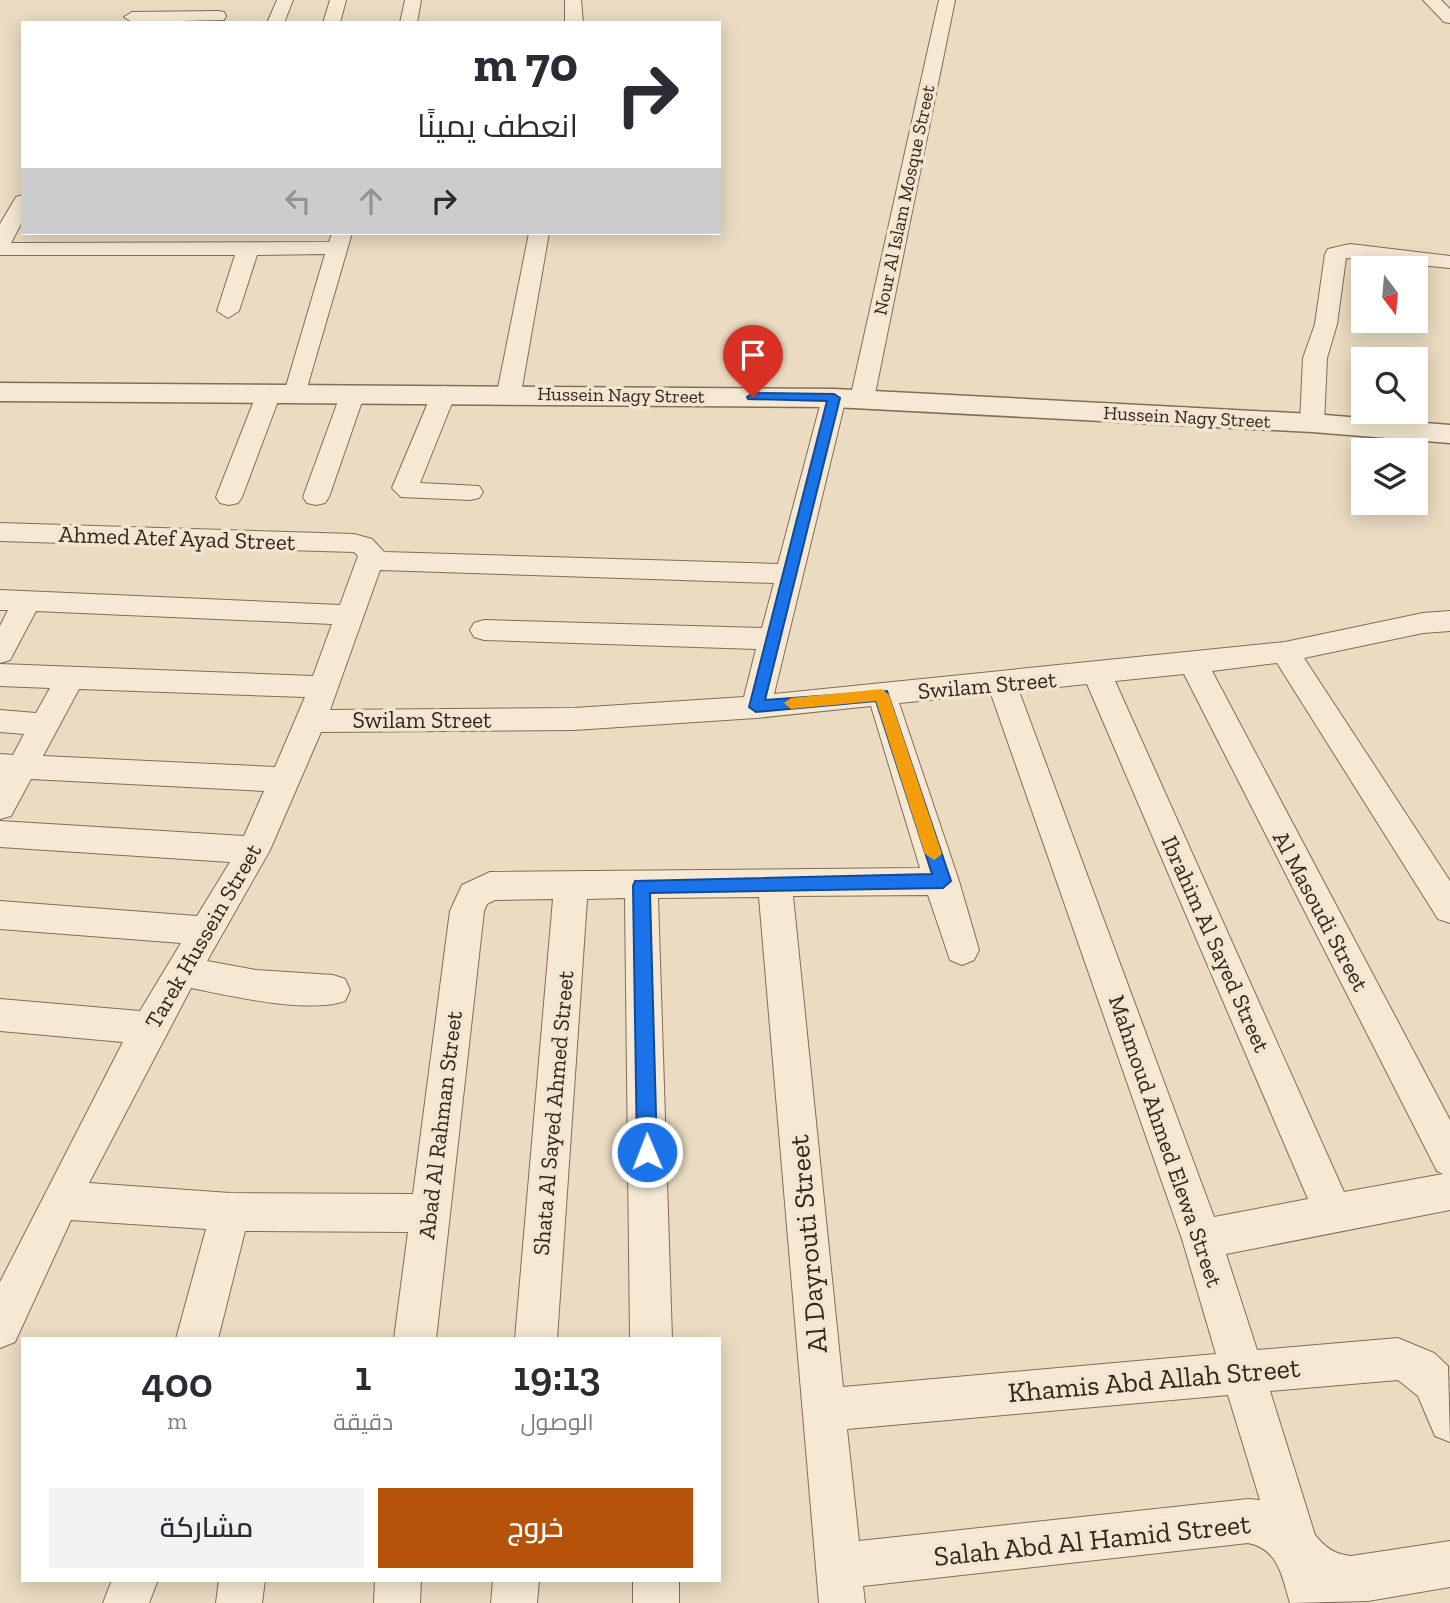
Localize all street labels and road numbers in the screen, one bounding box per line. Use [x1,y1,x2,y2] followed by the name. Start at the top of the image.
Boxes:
[868,83,940,317] street label: Nour Al Islam Mosque Street
[537,382,705,408] street label: Hussein Nagy Street
[1103,401,1271,433] street label: Hussein Nagy Street
[58,520,296,556] street label: Ahmed Atef Ayad Street
[916,665,1058,705] street label: Swilam Street
[352,706,492,734] street label: Swilam Street
[1267,826,1375,996] street label: Al Masoudi Street
[1156,831,1277,1057] street label: Ibrahim Al Sayed Street
[139,838,267,1033] street label: Tarek Hussein Street
[527,969,579,1257] street label: Shata Al Sayed Ahmed Street
[1103,991,1229,1291] street label: Mahmoud Ahmed Elewa Street
[412,1009,468,1241] street label: Abad Al Rahman Street
[782,1133,834,1355] street label: Al Dayrouti Street
[1007,1351,1302,1409] street label: Khamis Abd Allah Street
[932,1507,1253,1573] street label: Salah Abd Al Hamid Street

